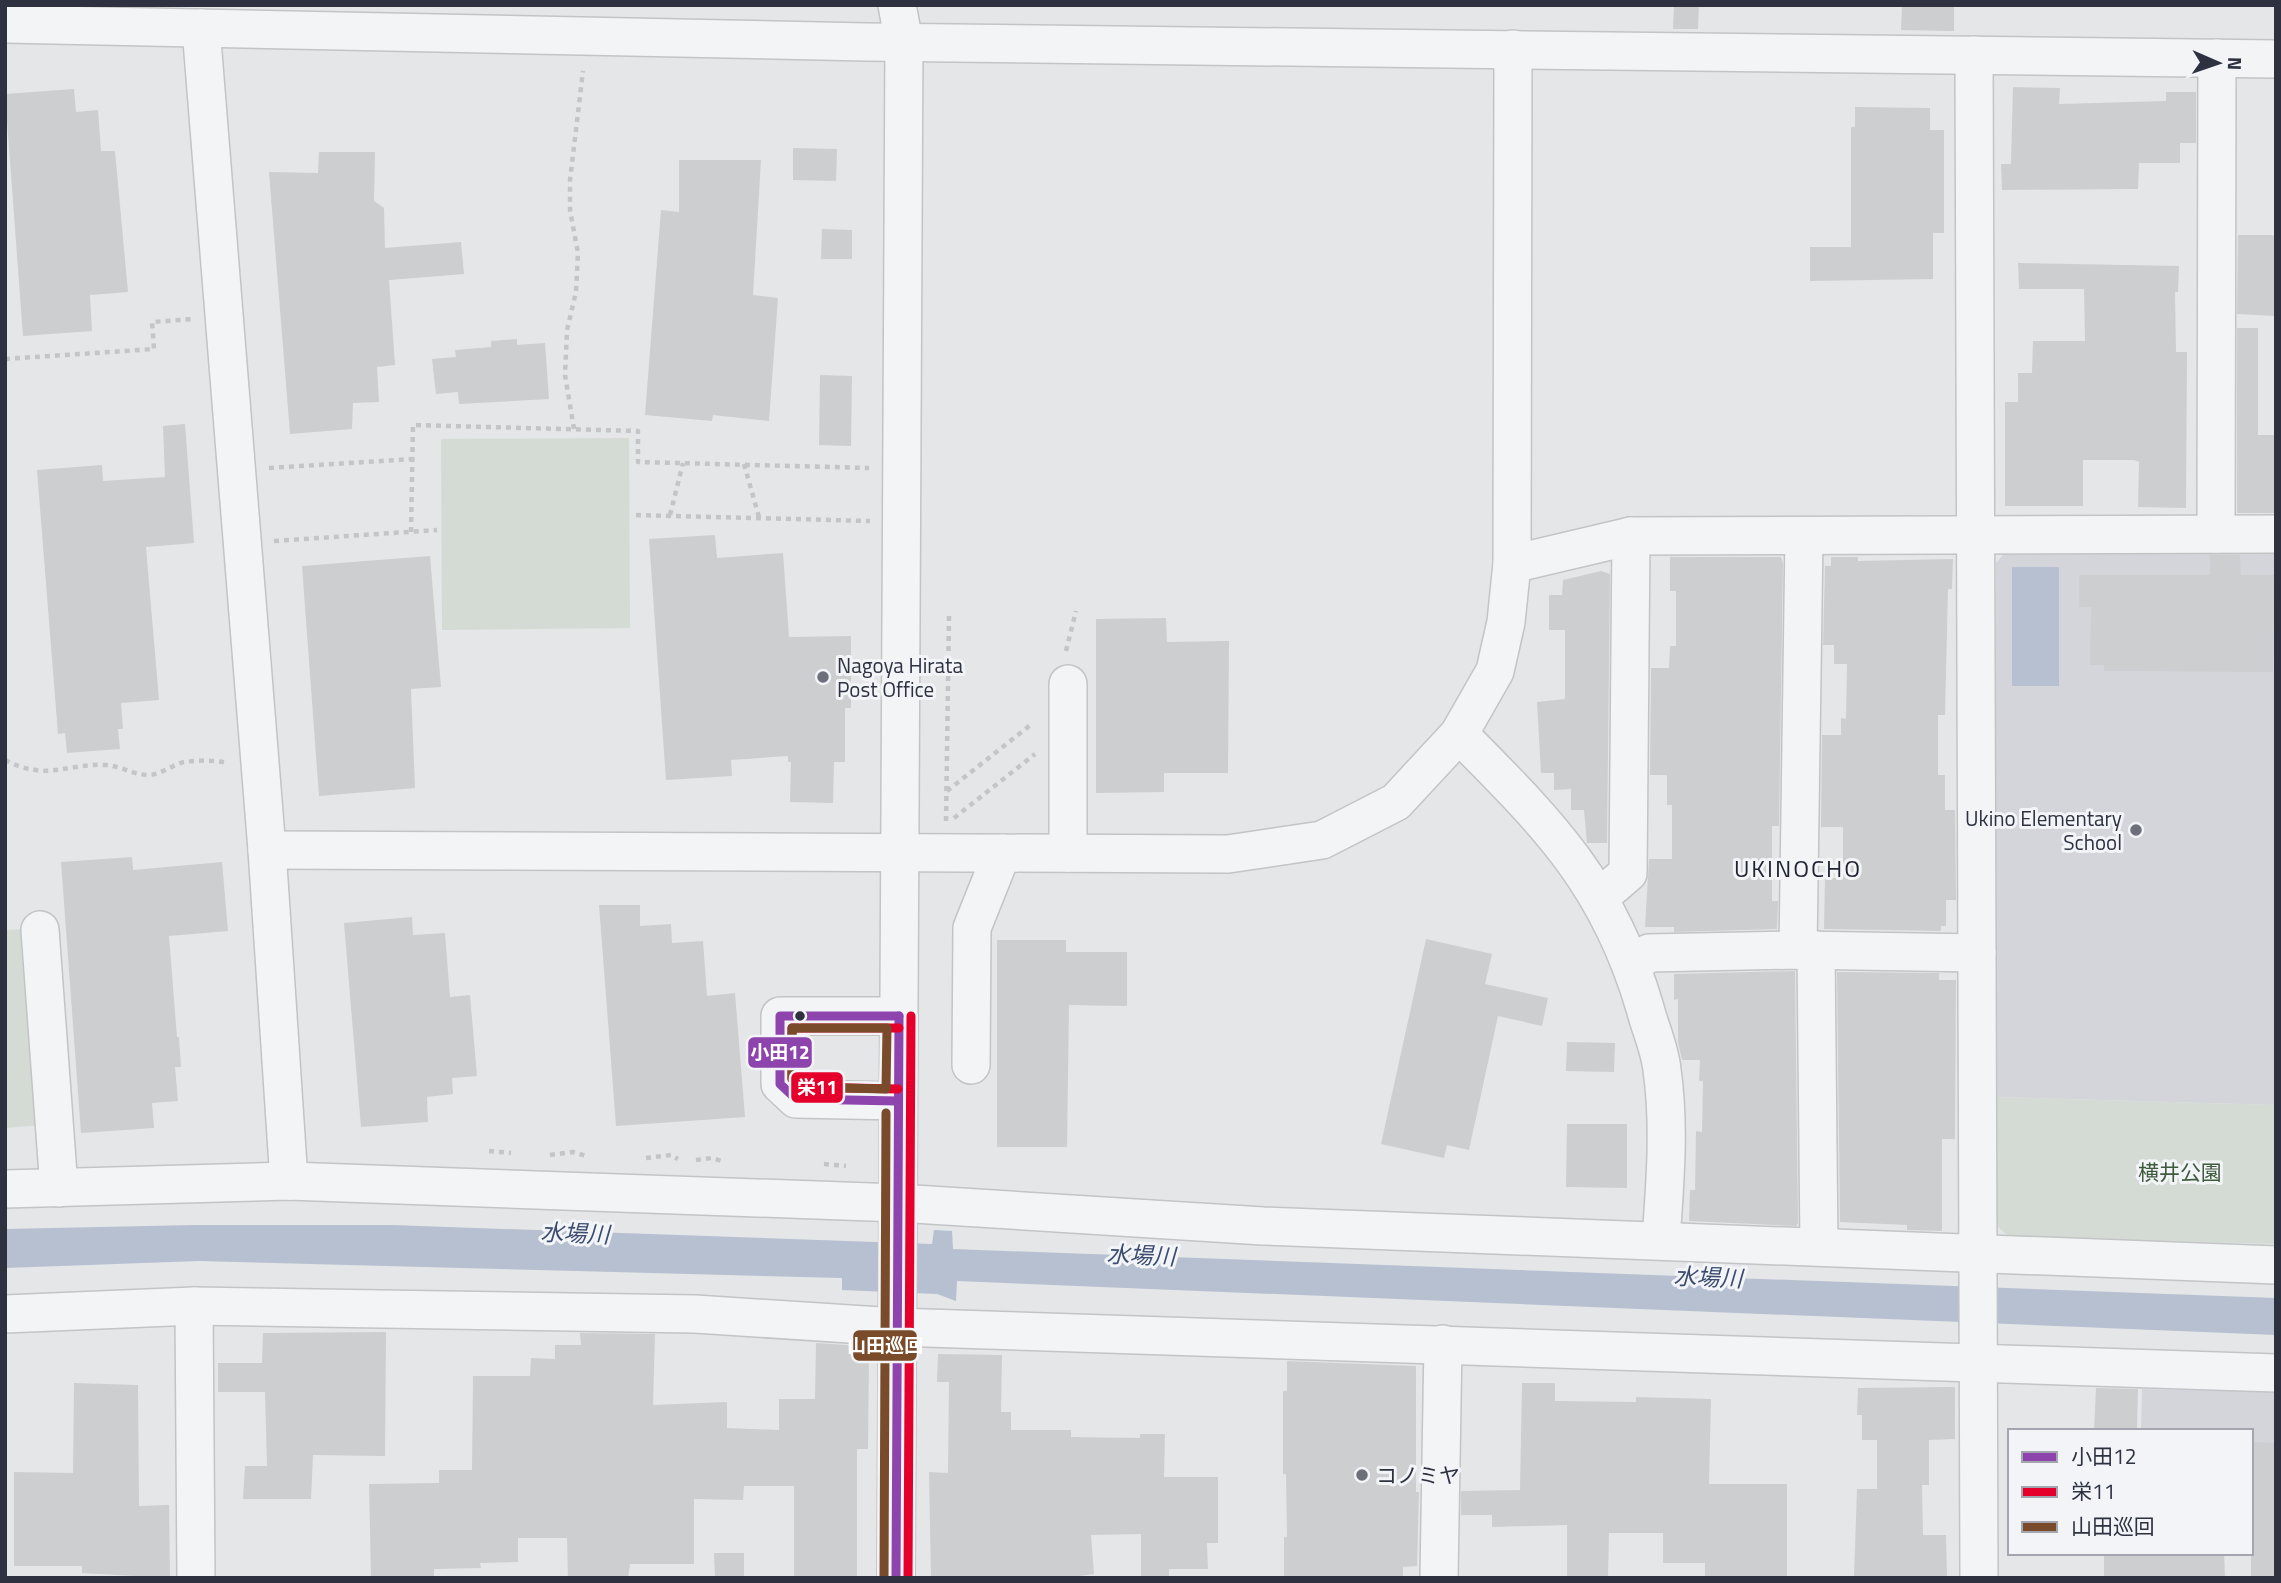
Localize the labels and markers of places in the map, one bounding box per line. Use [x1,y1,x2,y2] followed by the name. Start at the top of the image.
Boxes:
[837,649,963,705] place label: Nagoya Hirata Post Office
[815,669,831,685] marker: Nagoya Hirata Post Office
[1965,802,2122,858] place label: Ukino Elementary School
[2128,822,2144,838] marker: Ukino Elementary School
[793,1009,807,1023] unlabelled marker
[1376,1459,1460,1491] place label: コノミヤ
[1354,1467,1370,1483] marker: コノミヤ

